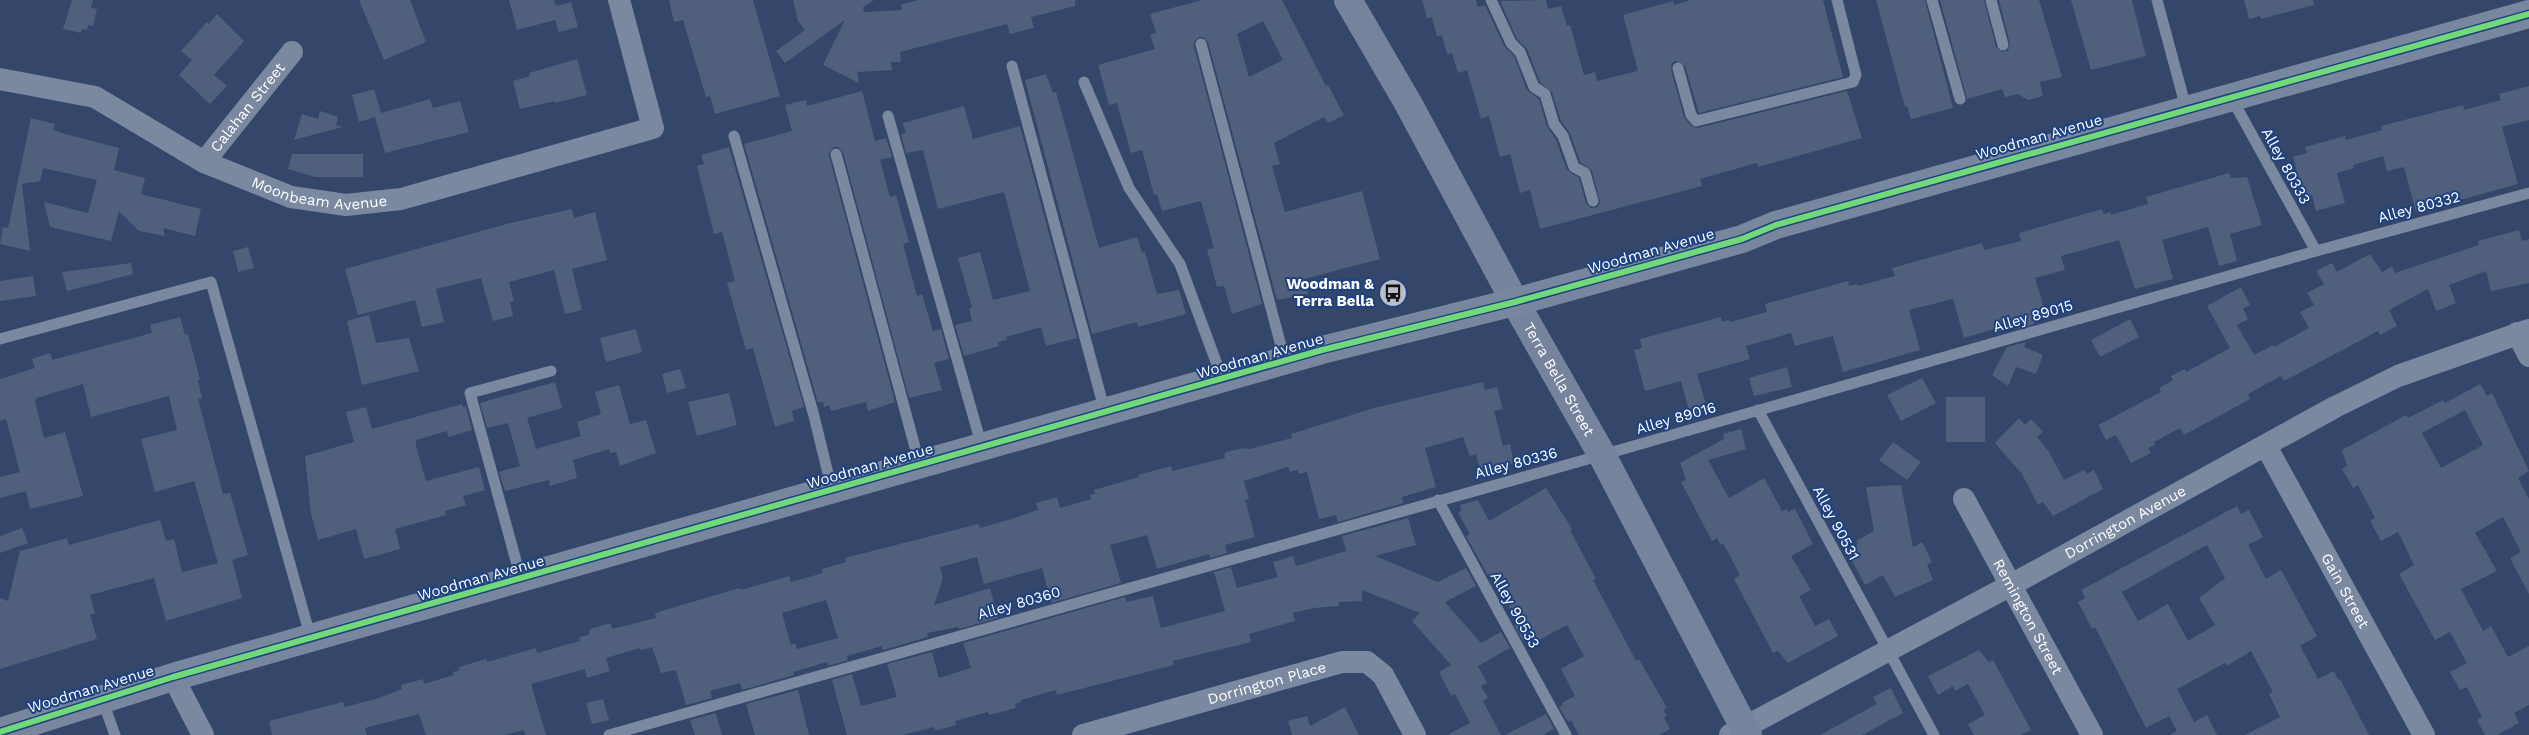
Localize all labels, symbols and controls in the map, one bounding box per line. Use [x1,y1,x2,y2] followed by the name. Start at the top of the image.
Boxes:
[207,58,289,156] street label: Calahan Street
[1974,110,2104,164] street label: Woodman Avenue
[2258,125,2314,207] street label: Alley 80333
[249,173,388,214] street label: Moonbeam Avenue
[2376,187,2462,227] street label: Alley 80332
[1586,224,1716,278] street label: Woodman Avenue
[1286,275,1374,310] place label: Woodman & Terra Bella
[1378,278,1408,308] bus stop icon: Woodman & Terra Bella
[1991,296,2075,336] street label: Alley 89015
[1520,319,1599,440] street label: Terra Bella Street
[1195,329,1325,383] street label: Woodman Avenue
[1634,398,1718,438] street label: Alley 89016
[805,439,935,493] street label: Woodman Avenue
[1473,443,1559,483] street label: Alley 80336
[2062,482,2189,563] street label: Dorrington Avenue
[1809,483,1863,563] street label: Alley 90531
[2317,550,2373,632] street label: Gain Street
[416,551,546,605] street label: Woodman Avenue
[1989,556,2067,678] street label: Remington Street
[1487,569,1543,651] street label: Alley 90533
[976,583,1062,623] street label: Alley 80360
[1205,658,1328,708] street label: Dorrington Place
[26,661,156,717] street label: Woodman Avenue

